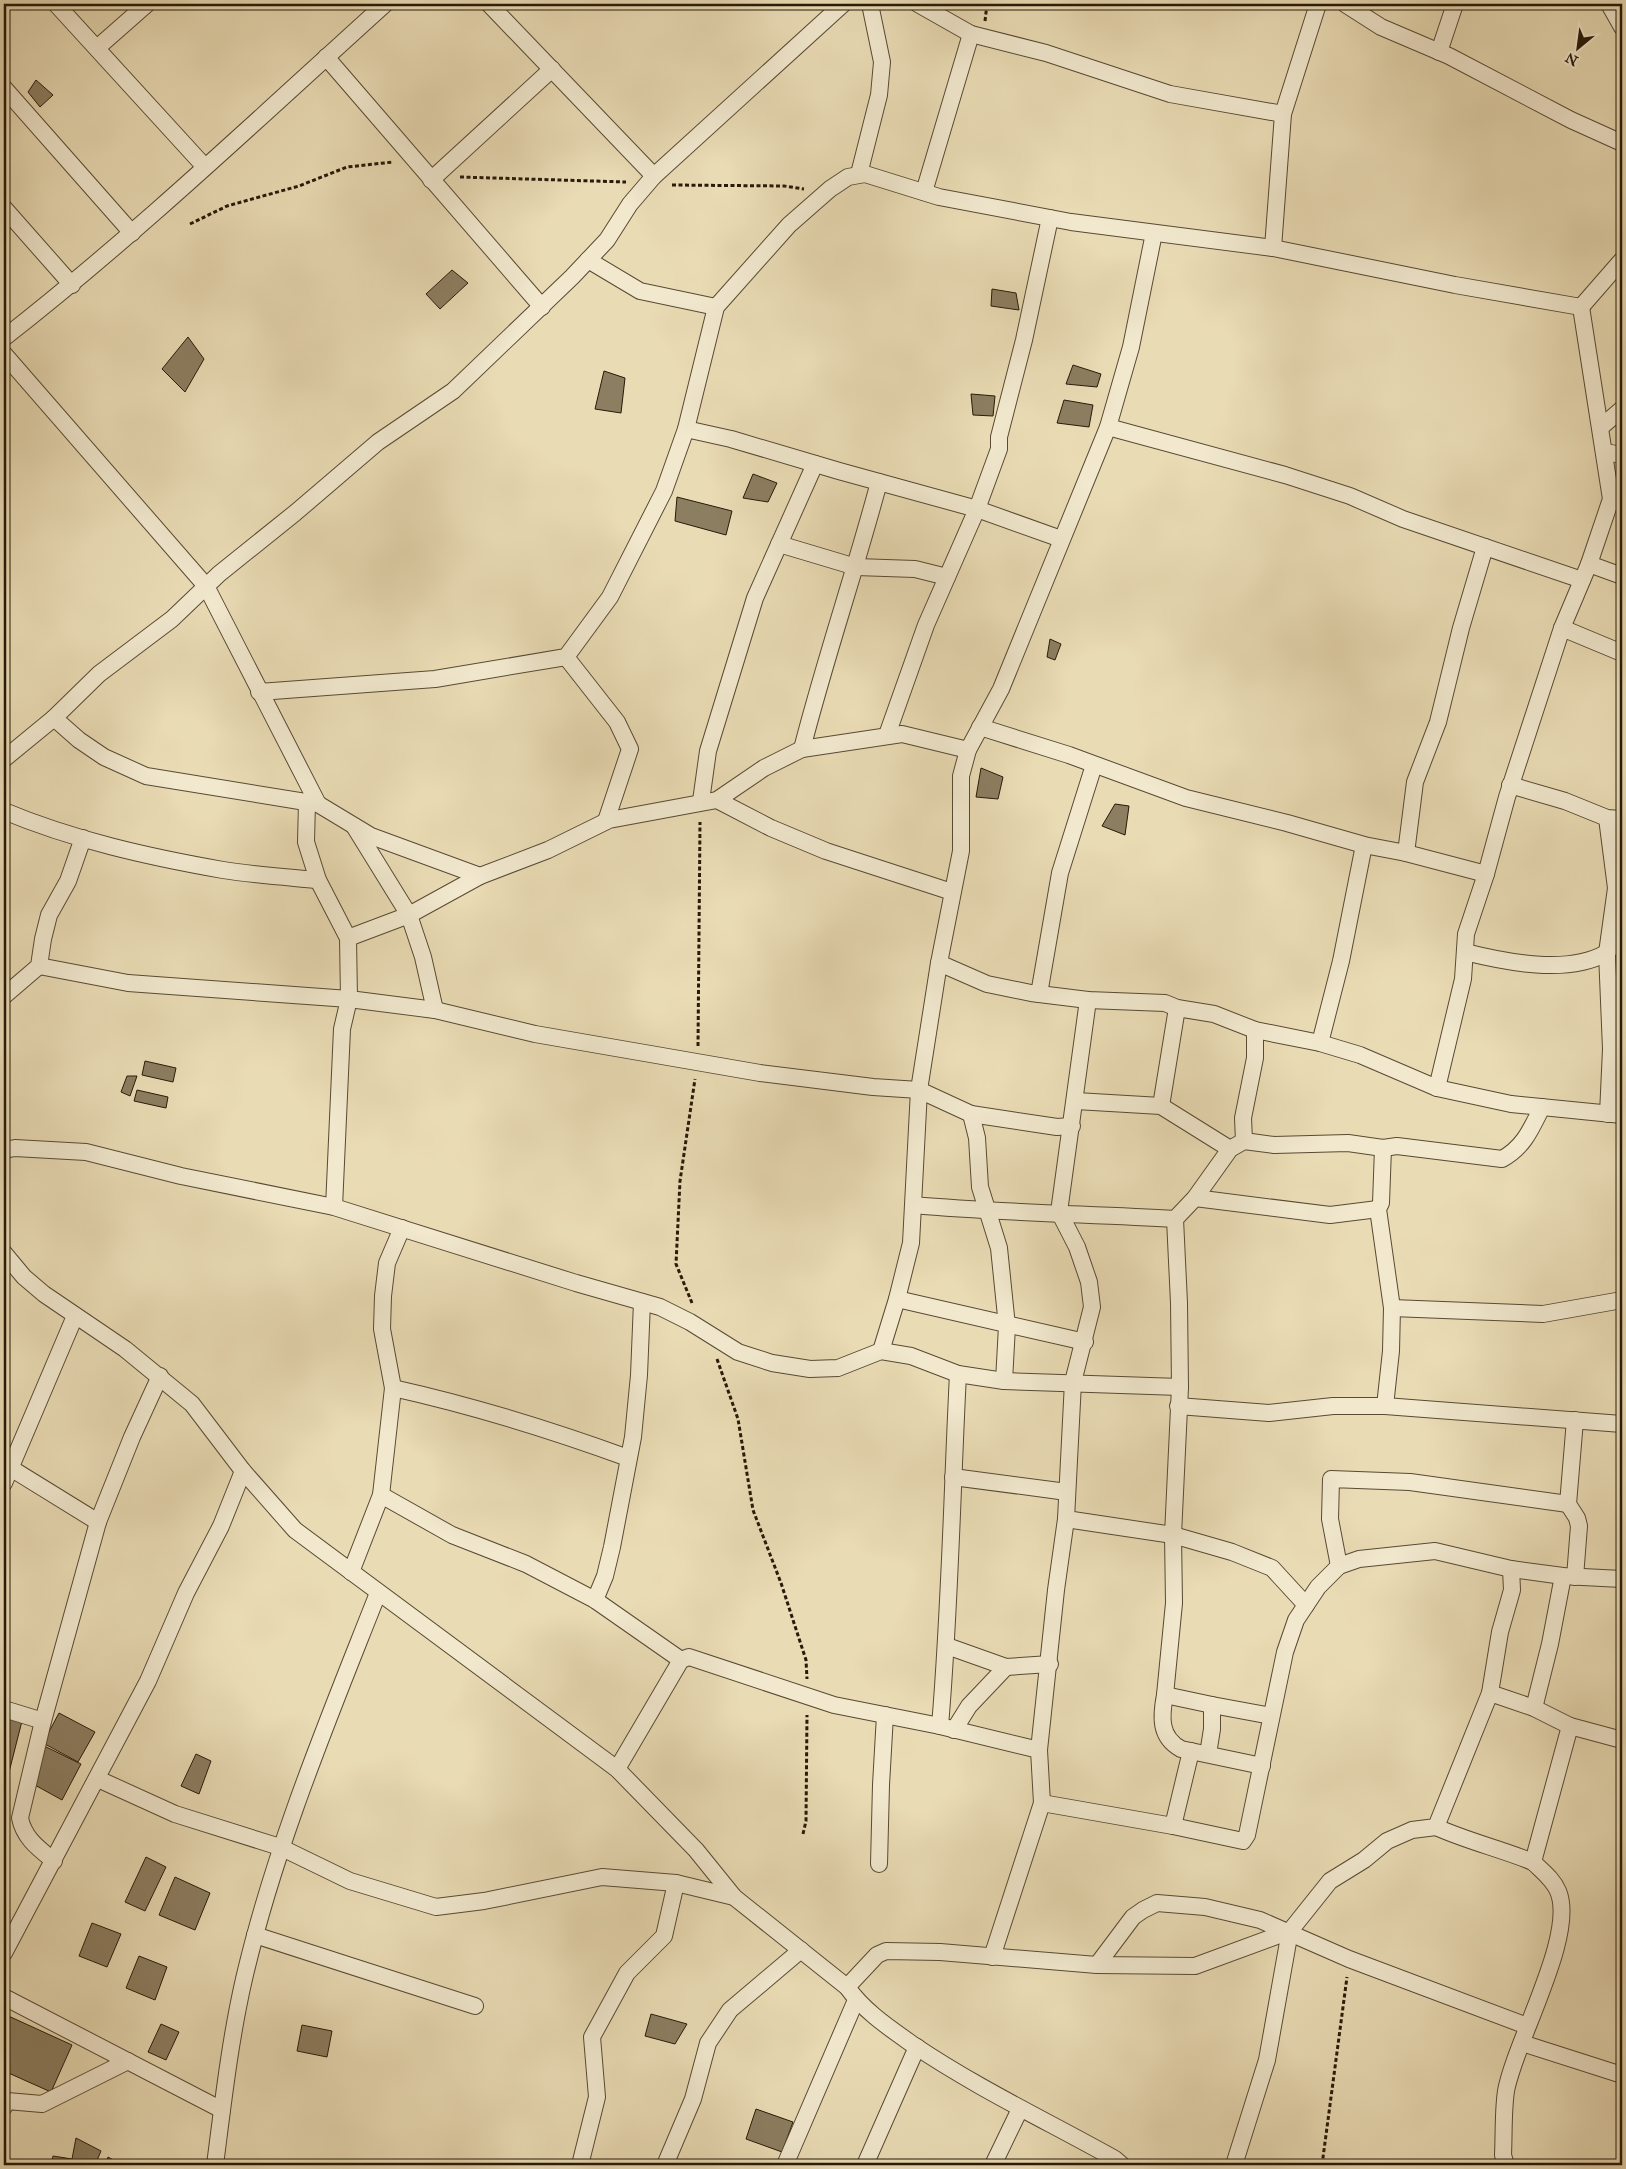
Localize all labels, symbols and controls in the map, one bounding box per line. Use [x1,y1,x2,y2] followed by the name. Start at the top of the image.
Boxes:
[1554,22,1604,72] north arrow
[1563,49,1581,69] text: N

